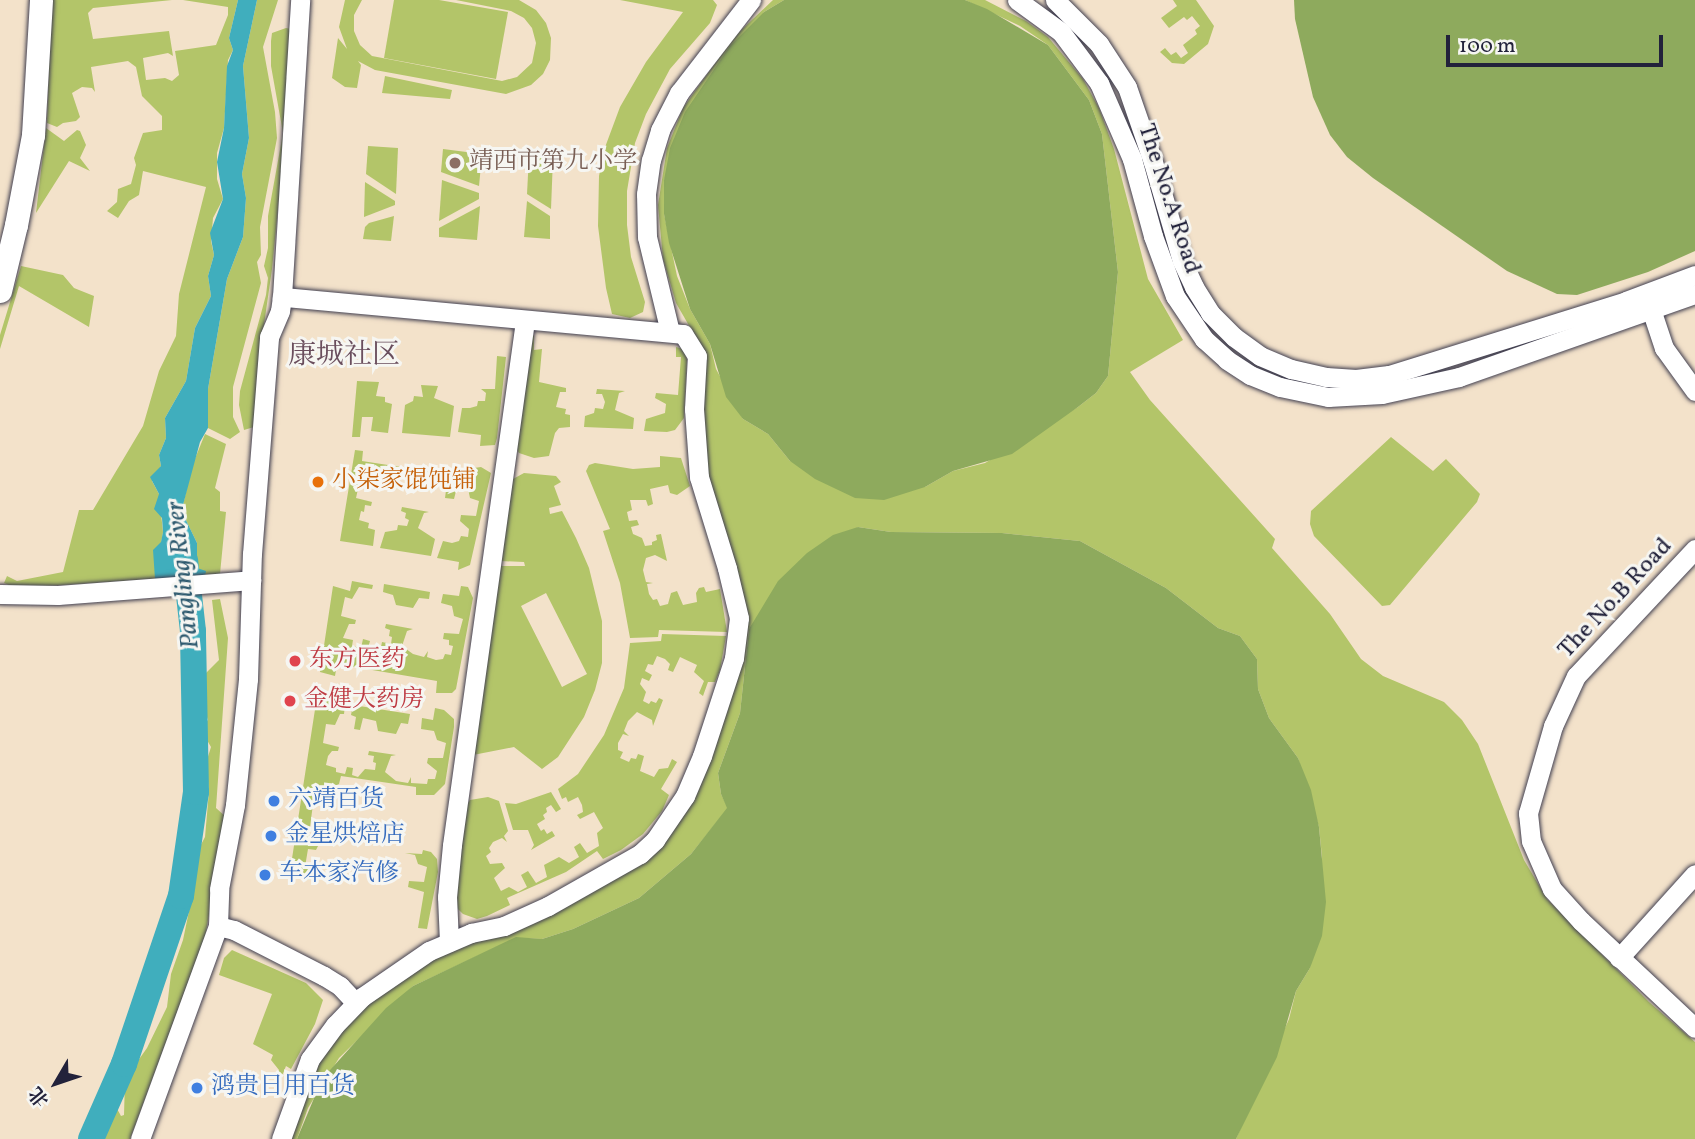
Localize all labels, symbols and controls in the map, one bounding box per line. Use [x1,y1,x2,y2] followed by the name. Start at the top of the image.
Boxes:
[1450,21,1667,65] scale bar
[1459,32,1516,61] text: 100 m
[1130,120,1206,278] street label: The No.A Road
[469,149,637,177] place label: 靖西市第九小学
[447,155,463,171] marker: 靖西市第九小学
[288,339,400,373] district label: 康城社区
[332,468,476,496] place label: 小柒家馄饨铺
[310,474,326,490] marker: 小柒家馄饨铺
[161,500,207,650] water label: Pangling River
[1553,533,1679,665] street label: The No.B Road
[309,647,405,675] place label: 东方医药
[287,653,303,669] marker: 东方医药
[304,687,424,715] place label: 金健大药房
[282,693,298,709] marker: 金健大药房
[288,787,384,815] place label: 六靖百货
[266,793,282,809] marker: 六靖百货
[285,822,405,850] place label: 金星烘焙店
[263,828,279,844] marker: 金星烘焙店
[279,861,399,889] place label: 车本家汽修
[257,867,273,883] marker: 车本家汽修
[21,1048,91,1118] north arrow
[211,1074,355,1102] place label: 鸿贵日用百货
[189,1080,205,1096] marker: 鸿贵日用百货
[24,1081,56,1112] text: 北

